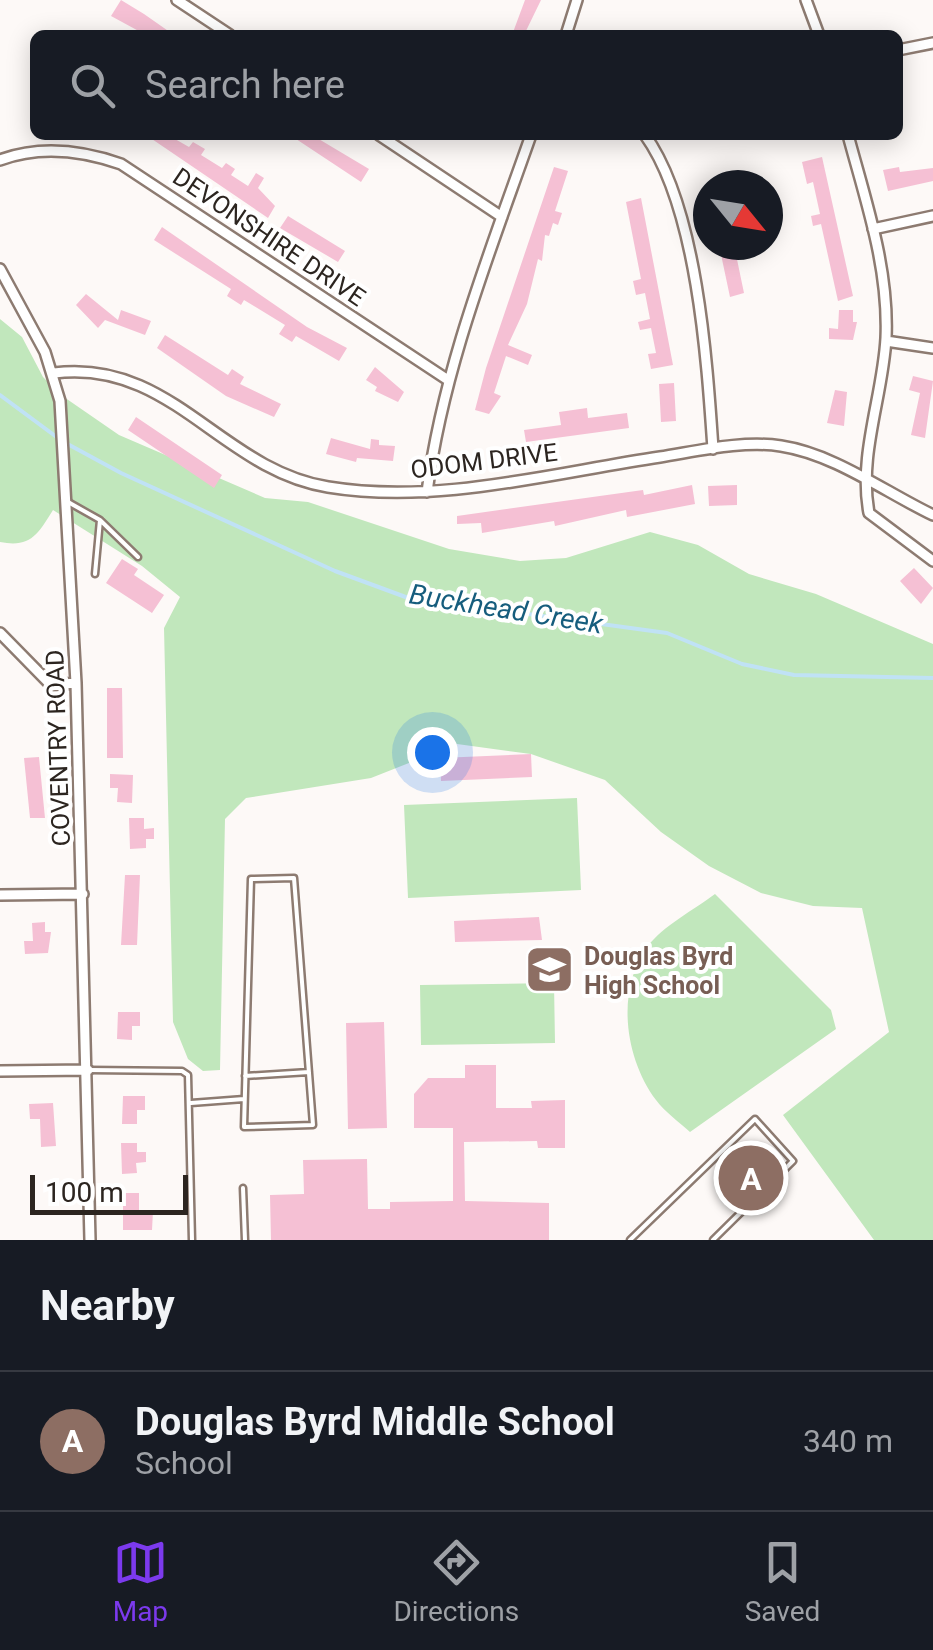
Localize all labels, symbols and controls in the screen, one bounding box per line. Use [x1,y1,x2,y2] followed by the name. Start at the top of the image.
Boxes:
[30,30,903,140] search box
[65,58,120,113] icon: search
[145,63,345,107] text: Search here
[167,162,371,312] street label: DEVONSHIRE DRIVE
[693,170,783,260] north arrow
[409,438,559,484] street label: ODOM DRIVE
[407,577,606,641] water label: Buckhead Creek
[40,649,76,847] street label: COVENTRY ROAD
[407,727,458,778] your location
[584,942,733,1000] place label: Douglas Byrd High School
[523,944,575,996] school or university icon: Douglas Byrd High School
[718,1140,784,1216] pin: A
[30,1170,188,1214] scale bar
[45,1176,124,1209] text: 100 m
[40,1281,175,1330] text: Nearby
[135,1400,615,1444] text: Douglas Byrd Middle School
[62,1422,83,1460] text: A
[803,1422,893,1460] text: 340 m
[135,1444,233,1482] text: School
[113,1535,168,1628] tab: Map
[393,1535,519,1628] tab: Directions
[745,1535,820,1628] tab: Saved

